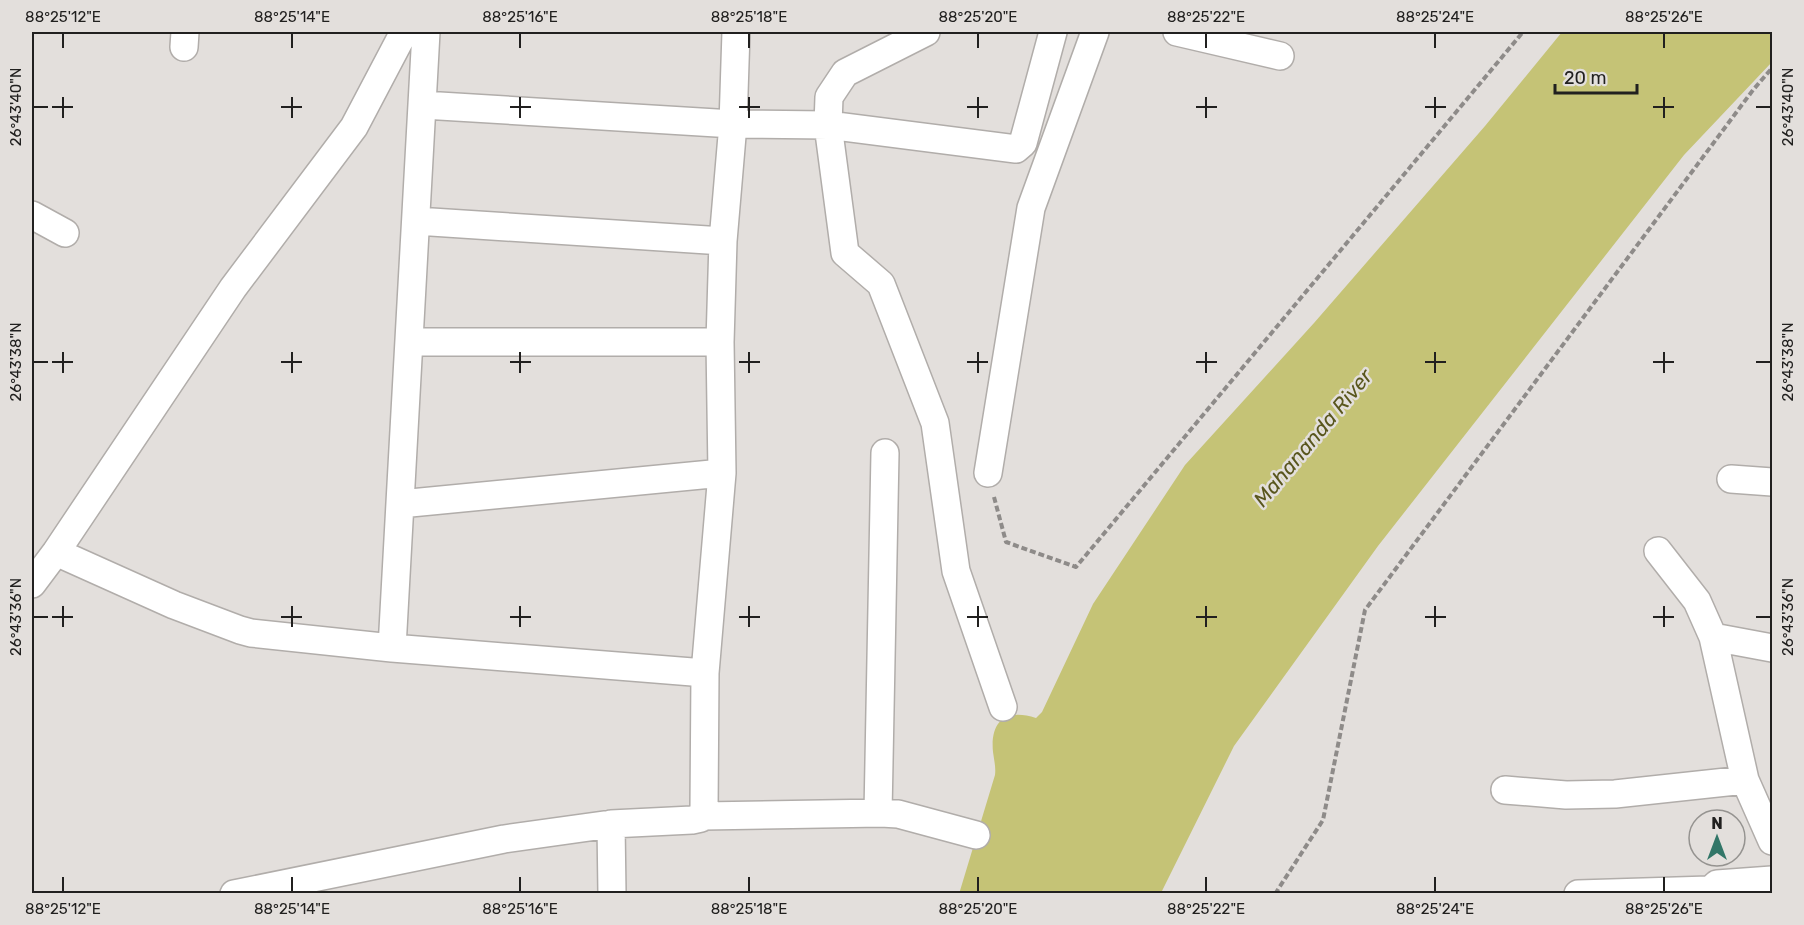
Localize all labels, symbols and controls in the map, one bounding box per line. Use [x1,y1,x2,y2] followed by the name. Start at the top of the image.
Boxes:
[25,8,101,26] text: 88°25'12"E
[254,8,330,26] text: 88°25'14"E
[482,8,558,26] text: 88°25'16"E
[711,8,787,26] text: 88°25'18"E
[939,8,1017,26] text: 88°25'20"E
[1167,8,1245,26] text: 88°25'22"E
[1396,8,1474,26] text: 88°25'24"E
[1625,8,1703,26] text: 88°25'26"E
[1555,57,1638,95] scale bar
[1564,67,1606,89] text: 20 m
[7,68,25,146] text: 26°43'40"N
[1779,68,1797,146] text: 26°43'40"N
[7,322,25,402] text: 26°43'38"N
[1779,322,1797,402] text: 26°43'38"N
[1248,363,1378,511] water label: Mahananda River
[7,578,25,656] text: 26°43'36"N
[1779,578,1797,656] text: 26°43'36"N
[1687,808,1747,868] north arrow
[1711,814,1723,833] text: N
[25,900,101,918] text: 88°25'12"E
[254,900,330,918] text: 88°25'14"E
[482,900,558,918] text: 88°25'16"E
[711,900,787,918] text: 88°25'18"E
[939,900,1017,918] text: 88°25'20"E
[1167,900,1245,918] text: 88°25'22"E
[1396,900,1474,918] text: 88°25'24"E
[1625,900,1703,918] text: 88°25'26"E

